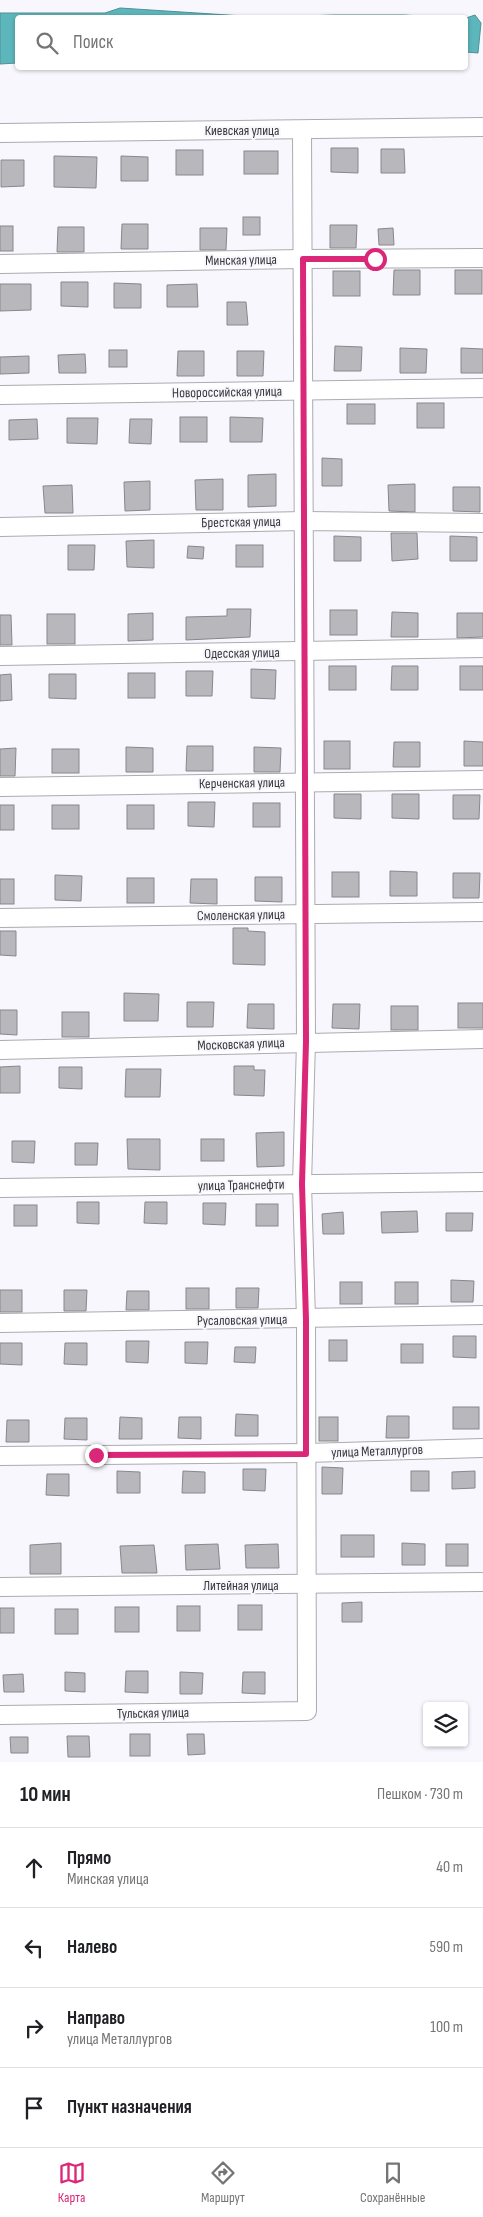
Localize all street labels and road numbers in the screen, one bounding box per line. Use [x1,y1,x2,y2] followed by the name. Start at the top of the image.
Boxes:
[205,122,279,139] street label: Киевская улица
[205,251,277,269] street label: Минская улица
[172,383,282,401] street label: Новороссийская улица
[201,513,281,531] street label: Брестская улица
[204,644,280,662] street label: Одесская улица
[199,774,285,792] street label: Керченская улица
[197,906,285,924] street label: Смоленская улица
[197,1034,285,1054] street label: Московская улица
[197,1176,285,1194] street label: улица Транснефти
[197,1311,287,1329] street label: Русаловская улица
[331,1441,423,1461] street label: улица Металлургов
[203,1577,279,1594] street label: Литейная улица
[117,1704,189,1722] street label: Тульская улица

